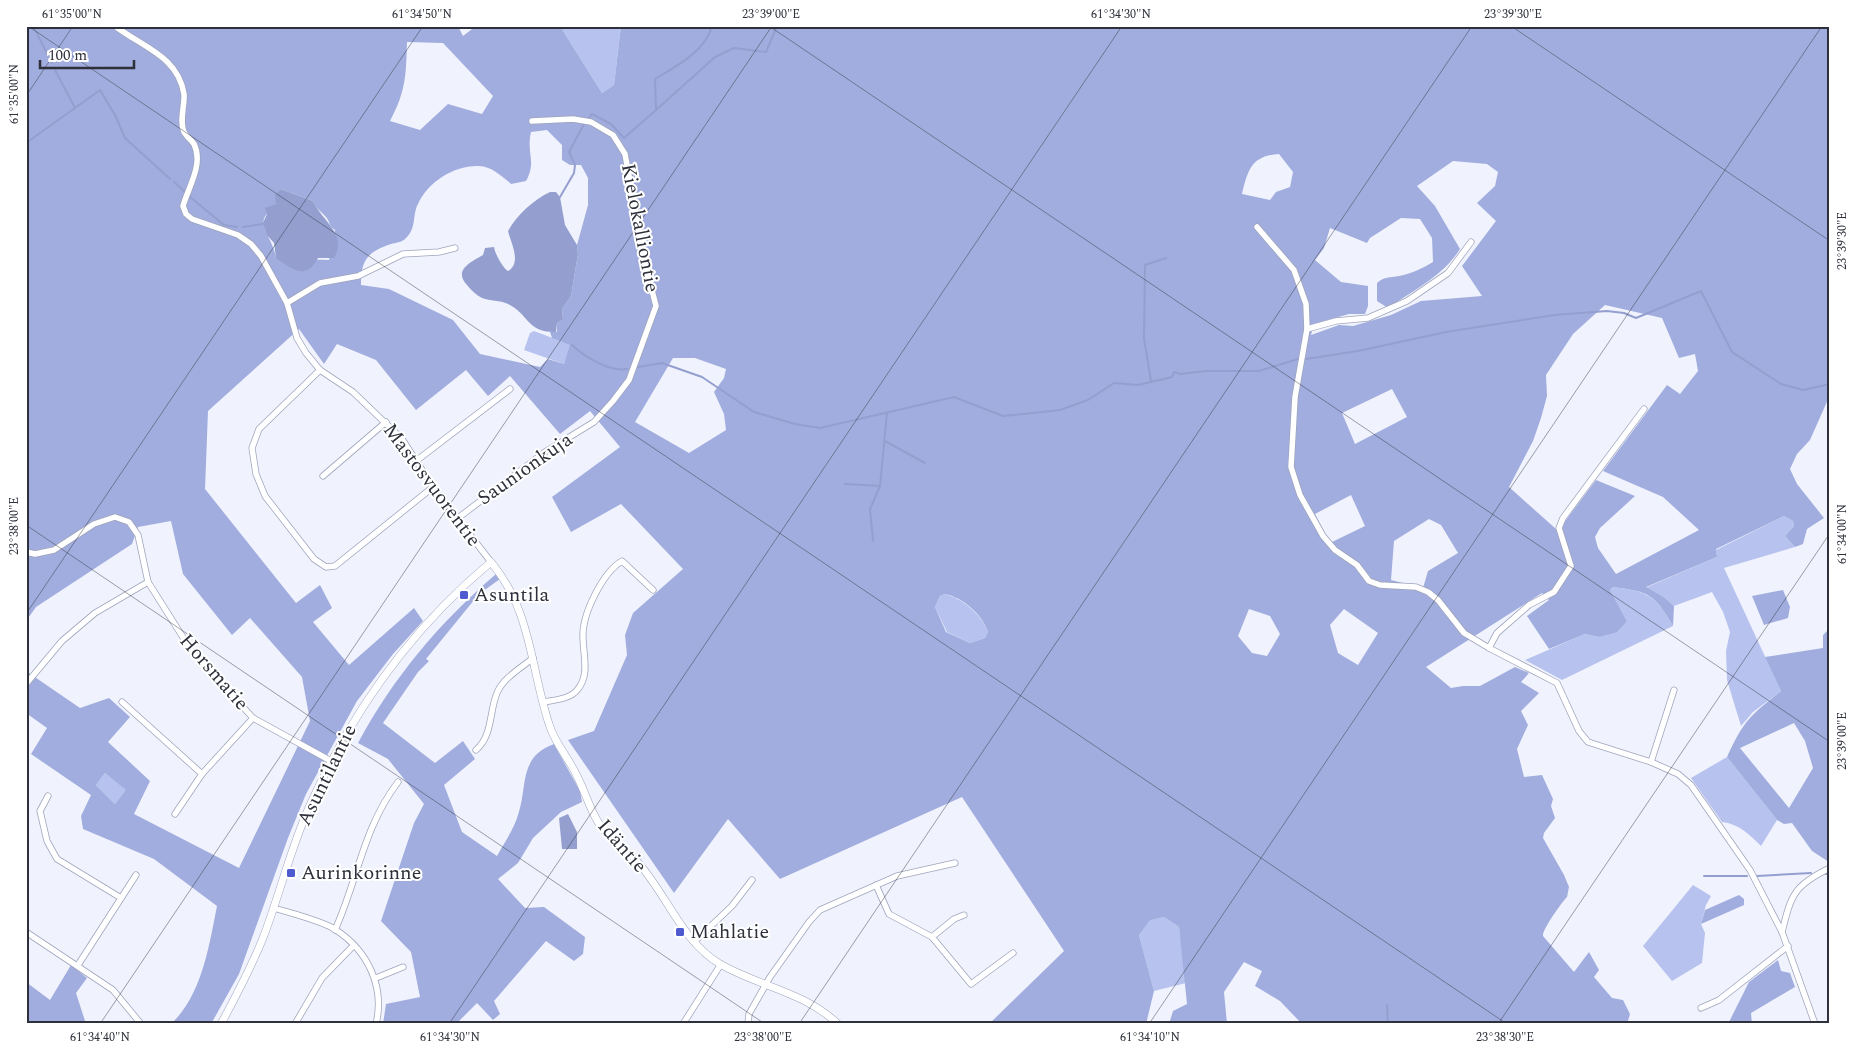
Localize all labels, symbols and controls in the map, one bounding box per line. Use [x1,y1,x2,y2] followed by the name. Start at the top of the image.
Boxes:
[42,5,102,24] text: 61°35'00"N
[392,5,452,24] text: 61°34'50"N
[742,5,800,24] text: 23°39'00"E
[1091,5,1151,24] text: 61°34'30"N
[1484,5,1542,24] text: 23°39'30"E
[40,38,134,70] scale bar
[48,44,87,67] text: 100 m
[5,64,24,124] text: 61°35'00"N
[613,161,667,295] street label: Kielokalliontie
[1833,212,1852,270] text: 23°39'30"E
[376,417,488,553] street label: Mastosvuorentie
[471,425,579,513] street label: Saunionkuja
[5,497,24,555] text: 23°38'00"E
[1833,504,1852,564] text: 61°34'00"N
[474,580,550,610] place label: Asuntila
[458,589,470,601] marker: Asuntila
[172,627,256,717] street label: Horsmatie
[1833,712,1852,770] text: 23°39'00"E
[289,719,365,831] street label: Asuntilantie
[590,812,654,880] street label: Idäntie
[301,858,421,888] place label: Aurinkorinne
[285,867,297,879] marker: Aurinkorinne
[690,917,769,947] place label: Mahlatie
[674,926,686,938] marker: Mahlatie
[70,1028,130,1047] text: 61°34'40"N
[420,1028,480,1047] text: 61°34'30"N
[734,1028,792,1047] text: 23°38'00"E
[1120,1028,1180,1047] text: 61°34'10"N
[1476,1028,1534,1047] text: 23°38'30"E

